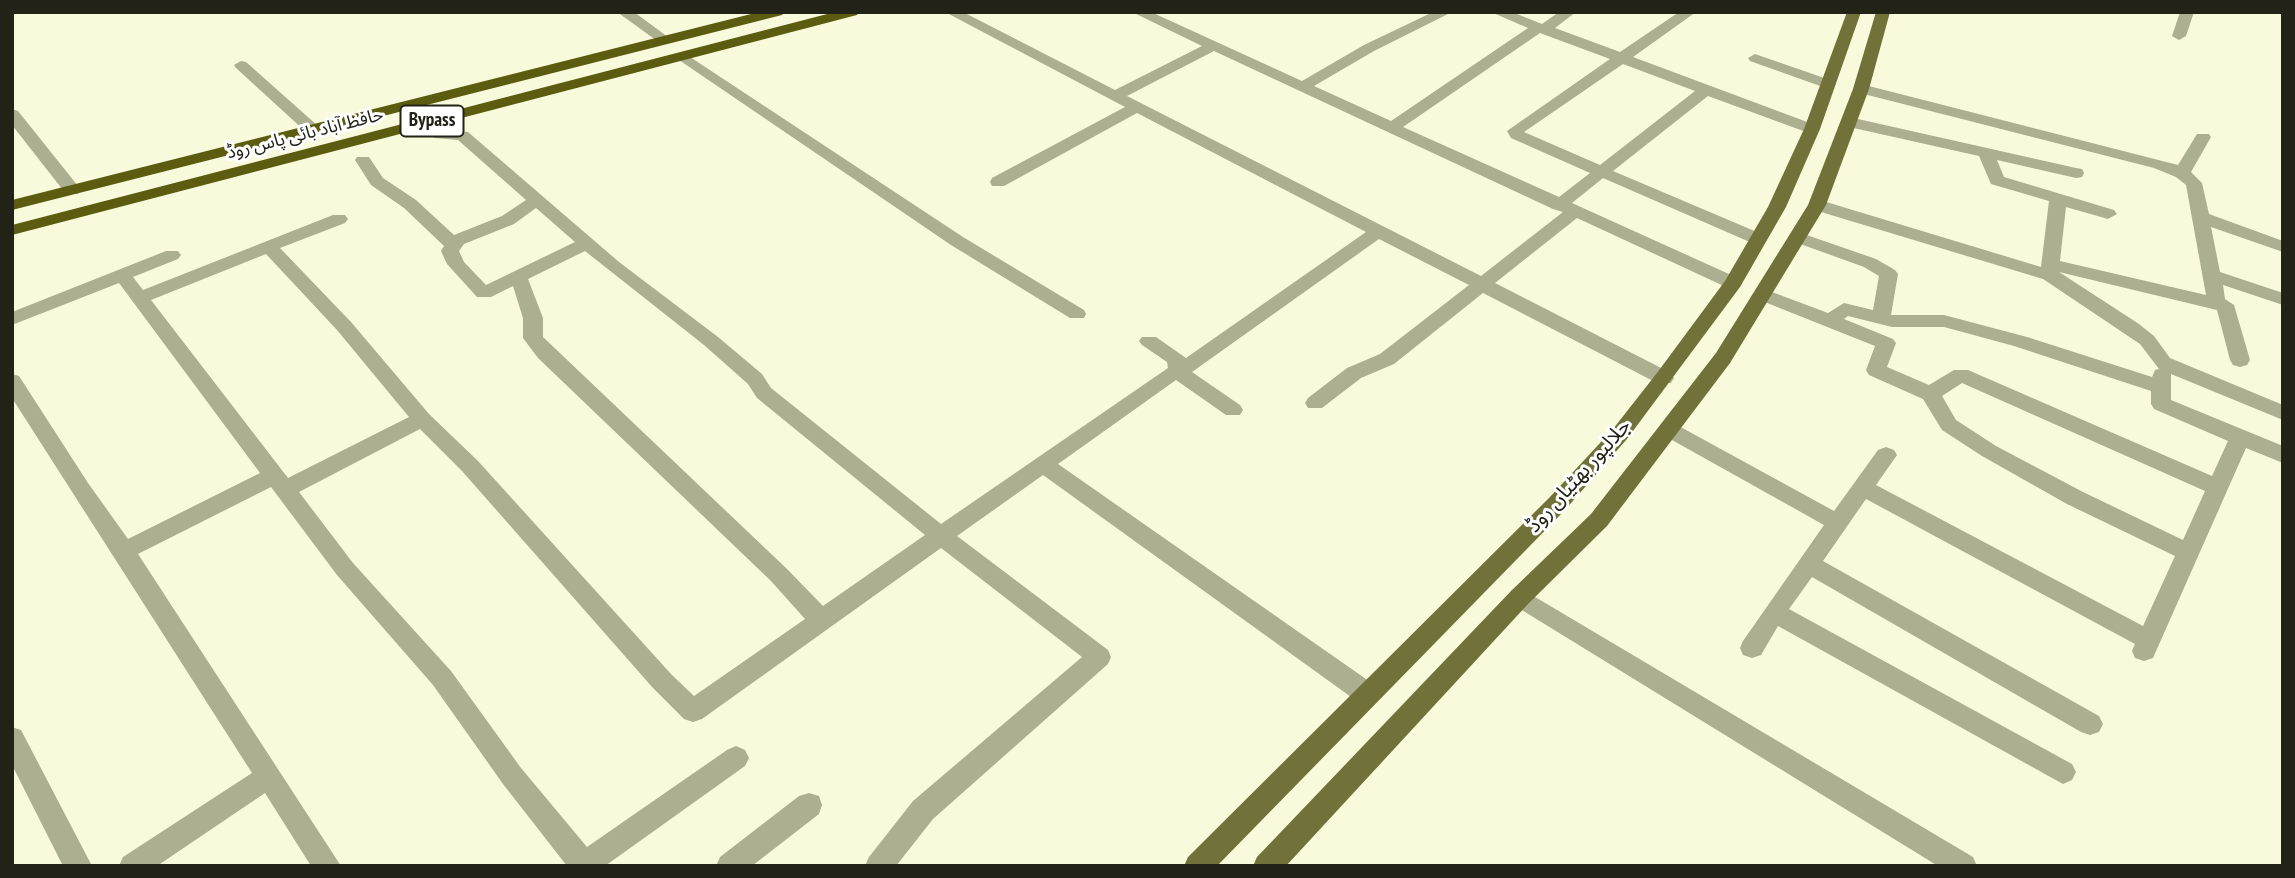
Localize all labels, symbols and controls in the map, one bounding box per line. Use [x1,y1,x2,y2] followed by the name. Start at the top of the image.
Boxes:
[224,104,386,164] street label: حافظ آباد بائی پاس روڈ
[400,105,464,136] road number: Bypass
[1521,414,1637,538] street label: جلالپور بھٹیاں روڈ

